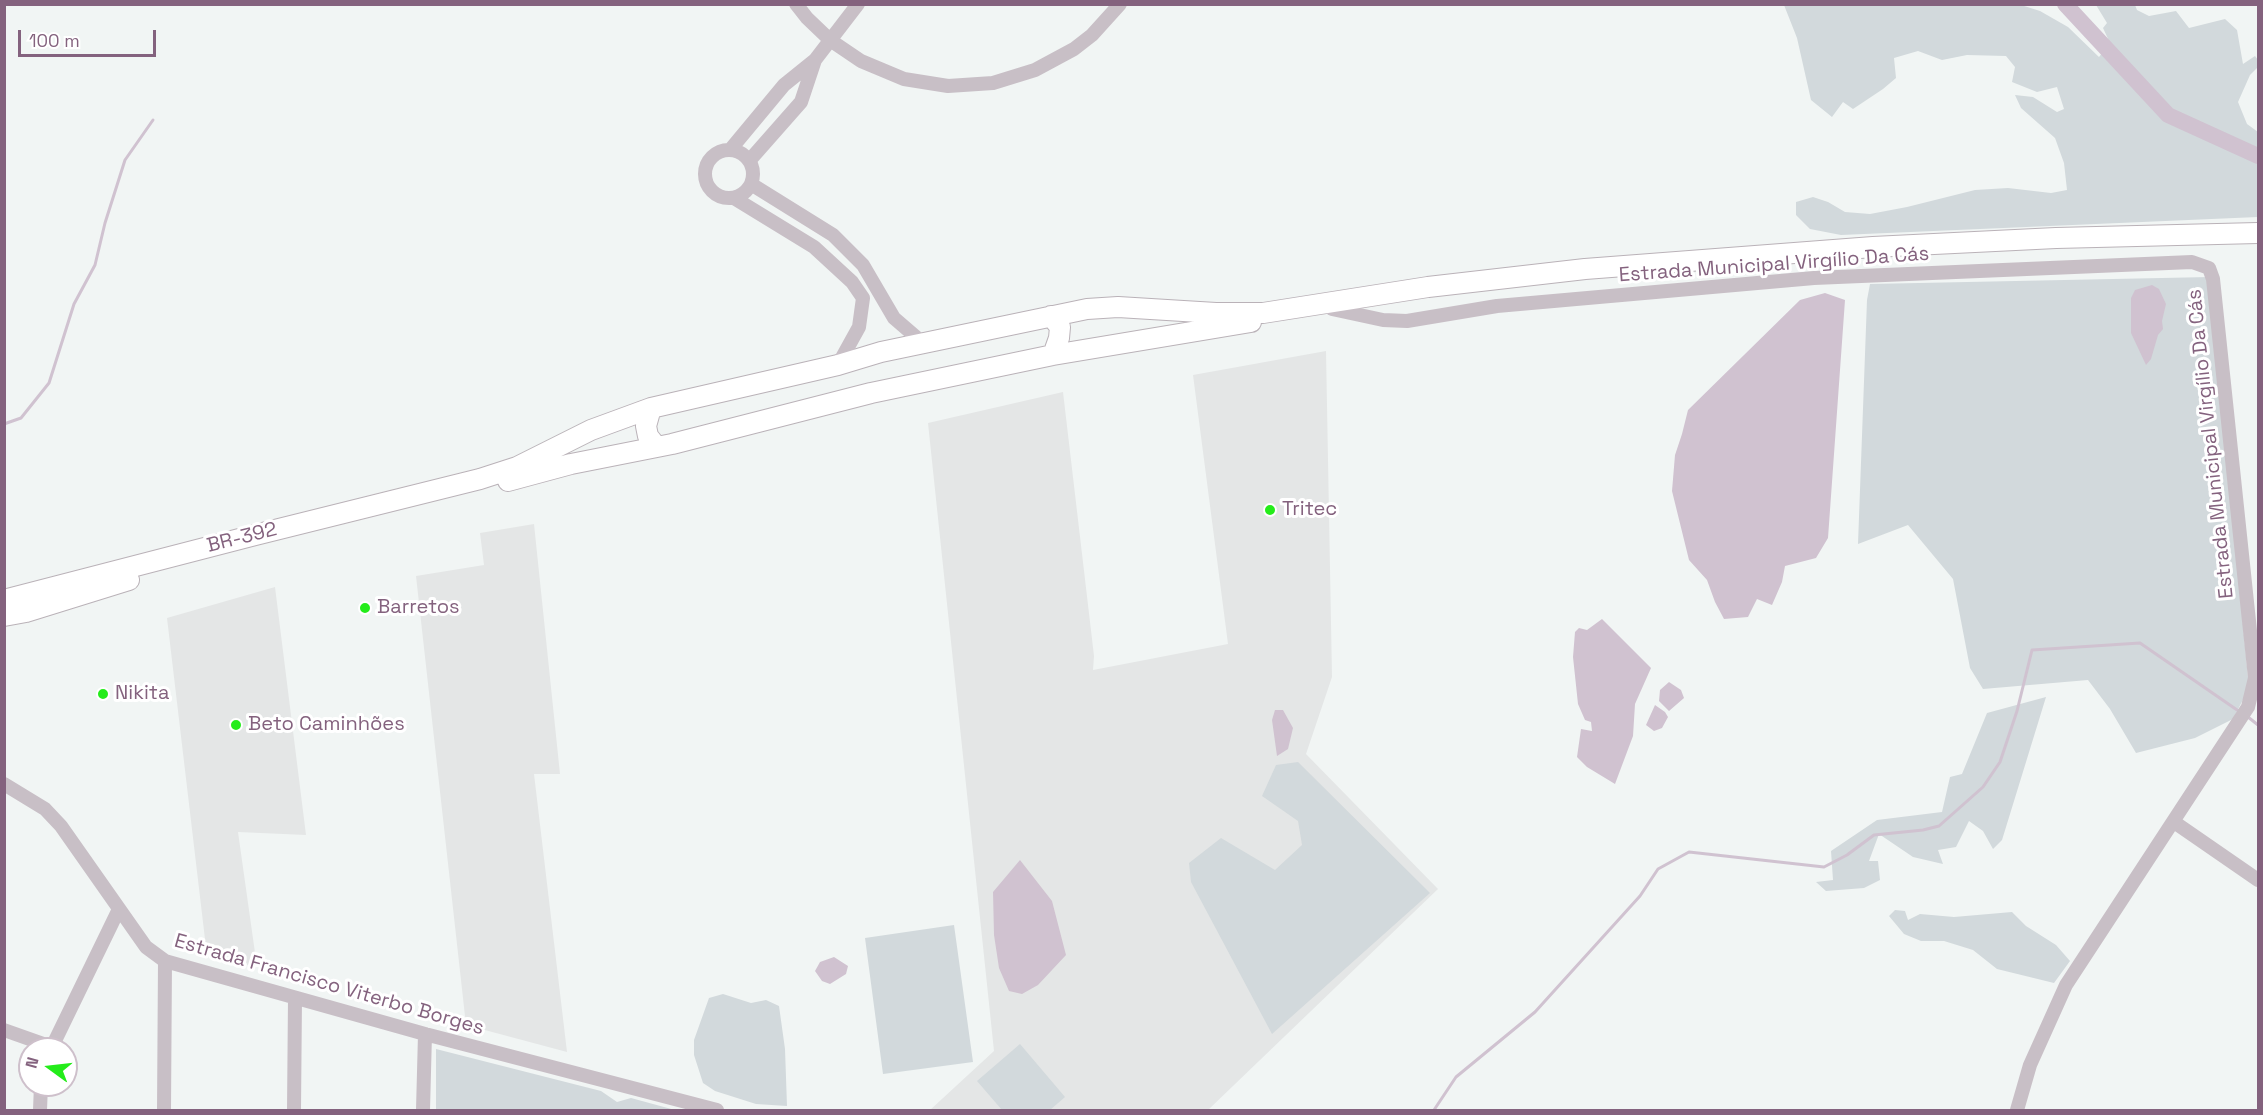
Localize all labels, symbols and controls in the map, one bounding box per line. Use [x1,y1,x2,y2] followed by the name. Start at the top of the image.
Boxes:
[21,18,159,56] scale bar
[29,29,80,52] text: 100 m
[1618,242,1930,288] street label: Estrada Municipal Virgílio Da Cás
[2183,288,2239,600] street label: Estrada Municipal Virgílio Da Cás
[1282,498,1337,522] place label: Tritec
[1263,503,1277,517] marker: Tritec
[204,518,280,558] street label: BR-392
[377,596,460,620] place label: Barretos
[358,601,372,615] marker: Barretos
[115,682,169,706] place label: Nikita
[96,687,110,701] marker: Nikita
[248,713,405,737] place label: Beto Caminhões
[229,718,243,732] marker: Beto Caminhões
[171,929,487,1041] street label: Estrada Francisco Viterbo Borges
[18,1037,78,1097] north arrow
[21,1055,44,1071] text: N

